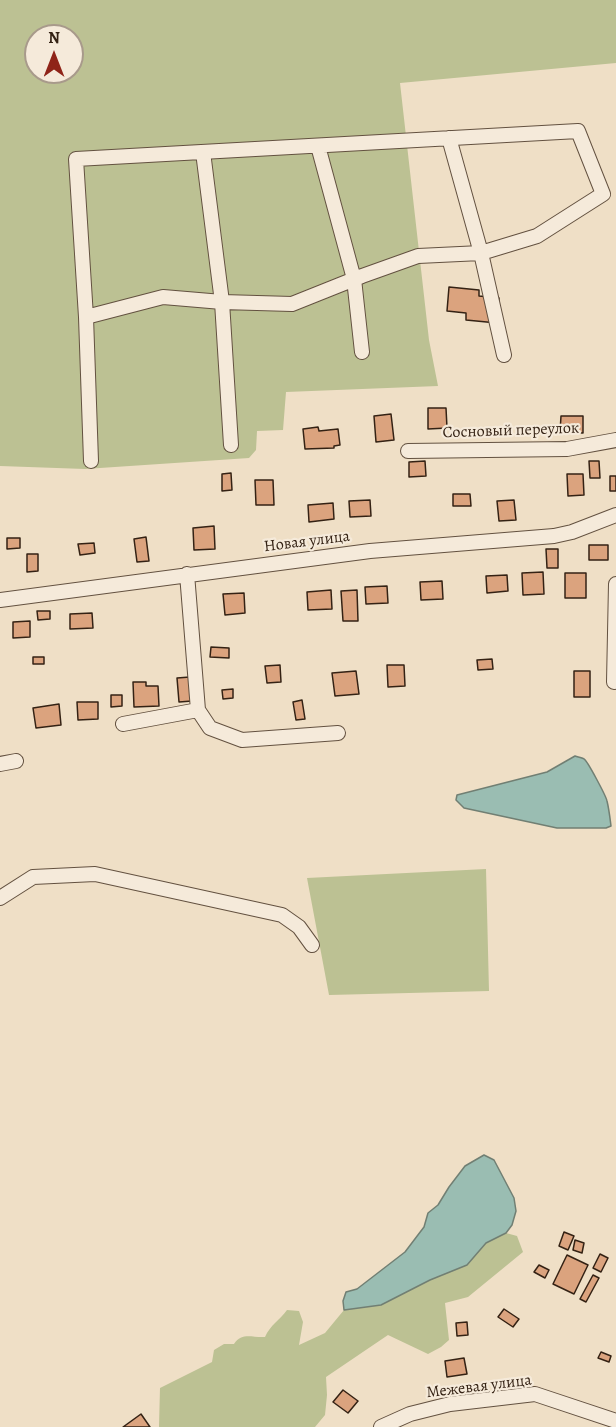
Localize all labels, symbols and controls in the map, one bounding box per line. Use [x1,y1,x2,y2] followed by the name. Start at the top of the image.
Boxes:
[24,24,84,84] north arrow
[48,27,60,49] text: N
[442,419,580,443] street label: Сосновый переулок
[263,527,351,557] street label: Новая улица
[425,1371,533,1403] street label: Межевая улица

